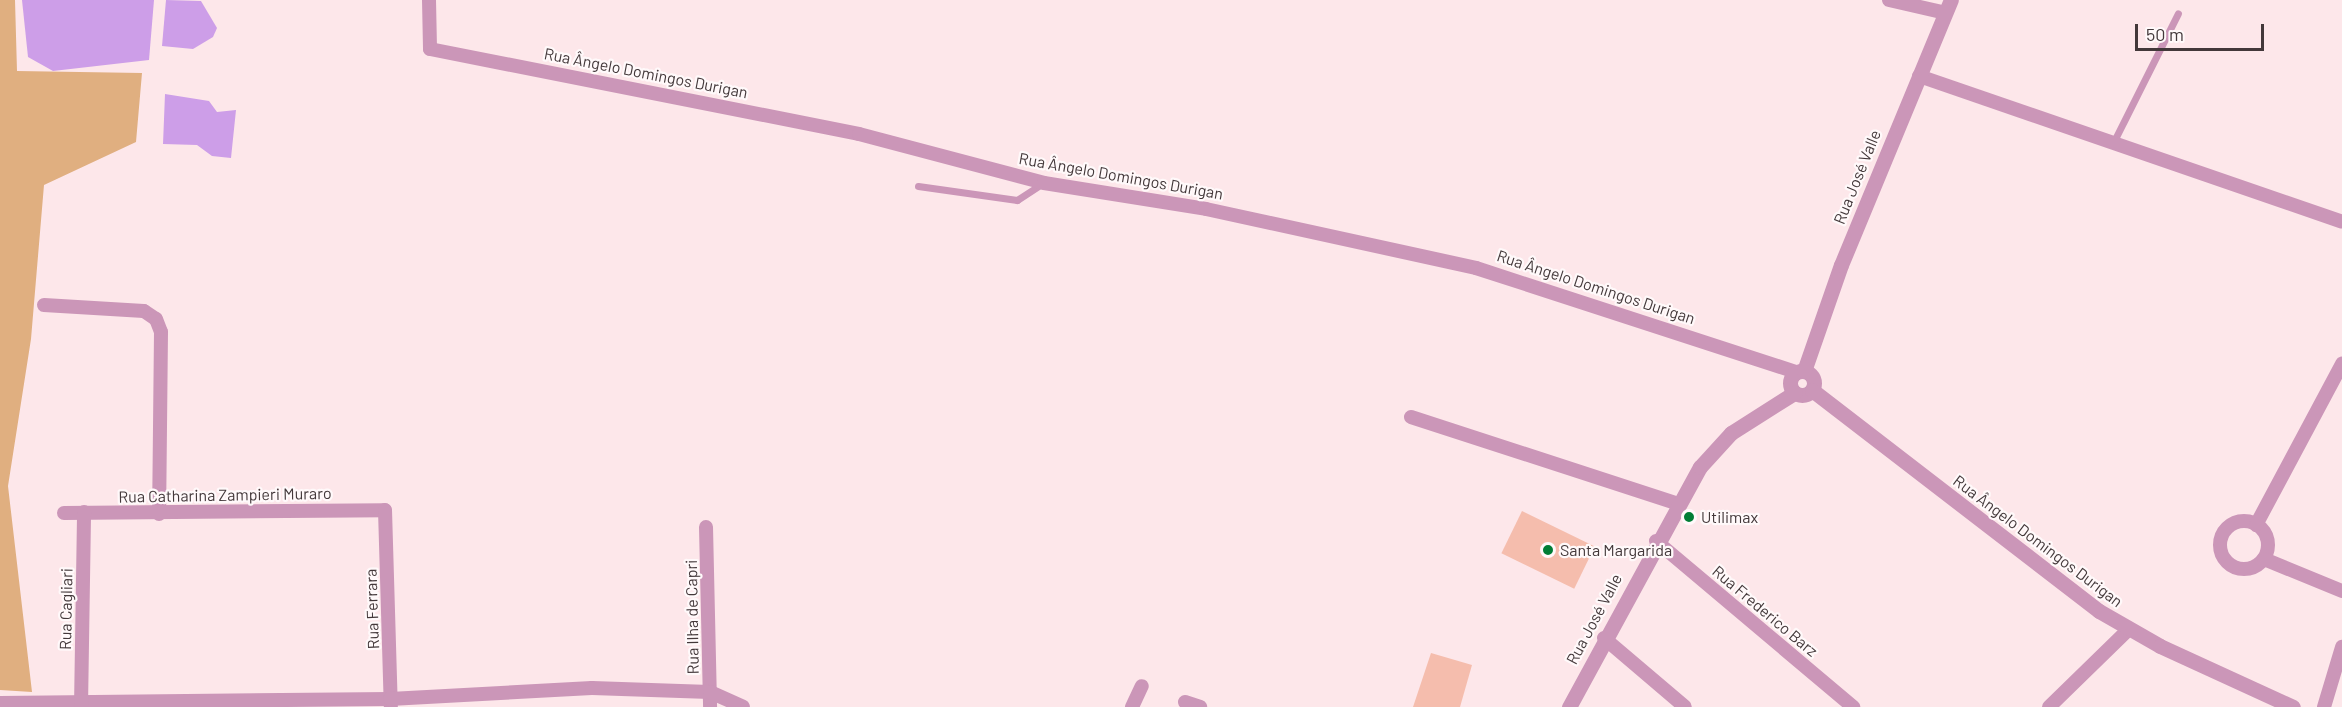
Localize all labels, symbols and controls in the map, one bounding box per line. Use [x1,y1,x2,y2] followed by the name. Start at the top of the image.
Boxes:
[2138,12,2267,50] scale bar
[2146,23,2184,45] text: 50 m
[543,44,749,102] street label: Rua Ângelo Domingos Durigan
[1829,127,1885,227] street label: Rua José Valle
[1017,149,1225,203] street label: Rua Ângelo Domingos Durigan
[1495,246,1697,328] street label: Rua Ângelo Domingos Durigan
[1950,471,2126,611] street label: Rua Ângelo Domingos Durigan
[118,484,332,506] street label: Rua Catharina Zampieri Muraro
[1701,507,1758,527] place label: Utilimax
[1682,510,1696,524] marker: Utilimax
[1560,540,1672,560] place label: Santa Margarida
[1541,543,1555,557] marker: Santa Margarida
[681,560,703,674] street label: Rua Ilha de Capri
[1709,561,1821,661] street label: Rua Frederico Barz
[56,568,76,650] street label: Rua Cagliari
[361,568,383,650] street label: Rua Ferrara
[1562,570,1626,668] street label: Rua José Valle

